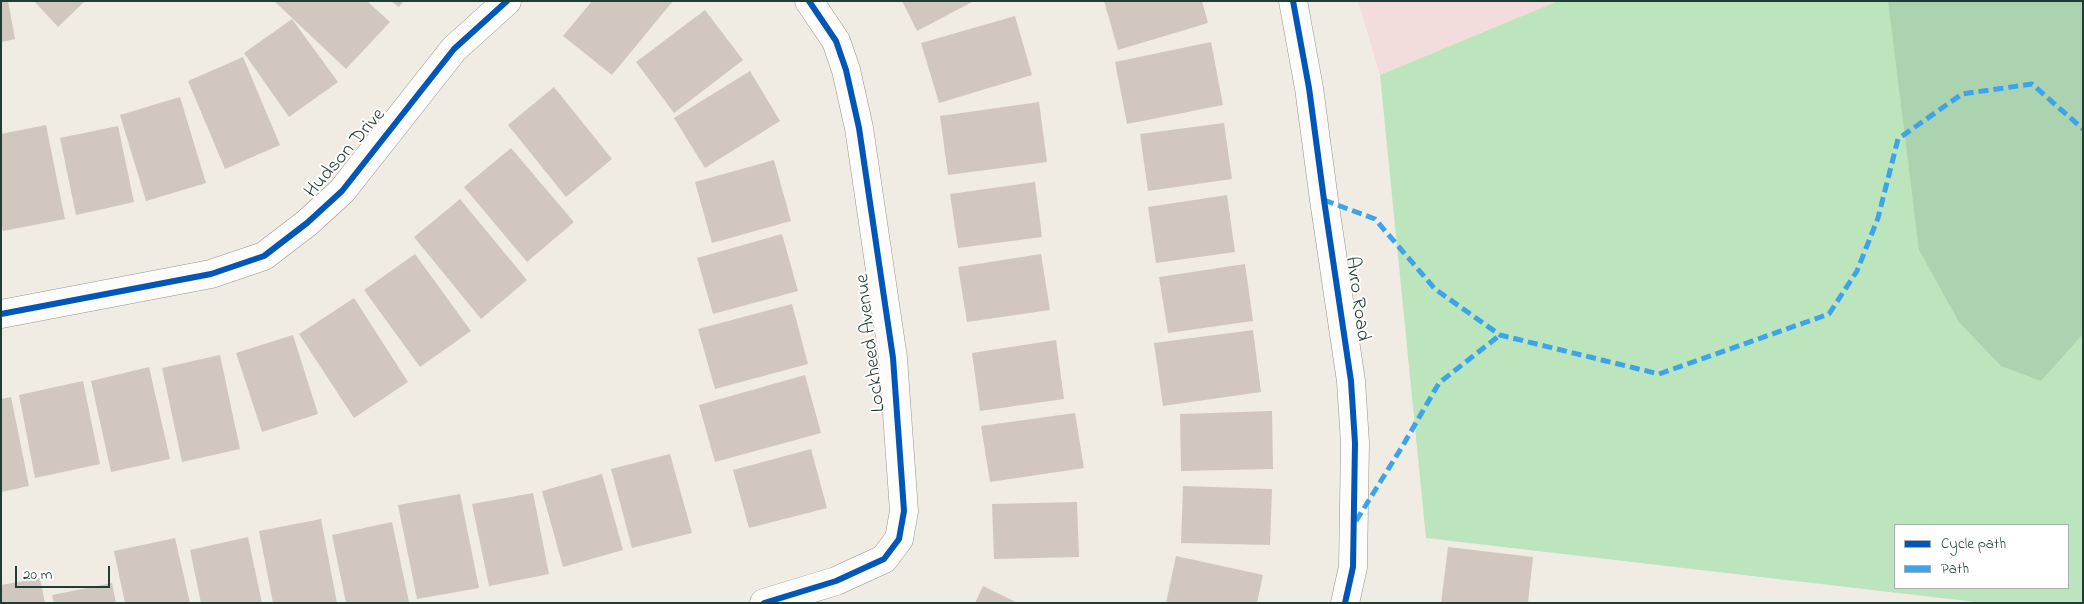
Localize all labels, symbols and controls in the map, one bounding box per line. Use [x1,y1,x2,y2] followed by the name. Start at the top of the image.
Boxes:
[300,104,392,204] street label: Hudson Drive
[1338,255,1374,343] street label: Avro Road
[852,273,892,413] street label: Lockheed Avenue
[1894,524,2069,589] legend
[1941,533,2006,555] text: Cycle path
[18,556,112,588] scale bar
[1941,558,1969,580] text: Path
[23,564,52,586] text: 20 m

